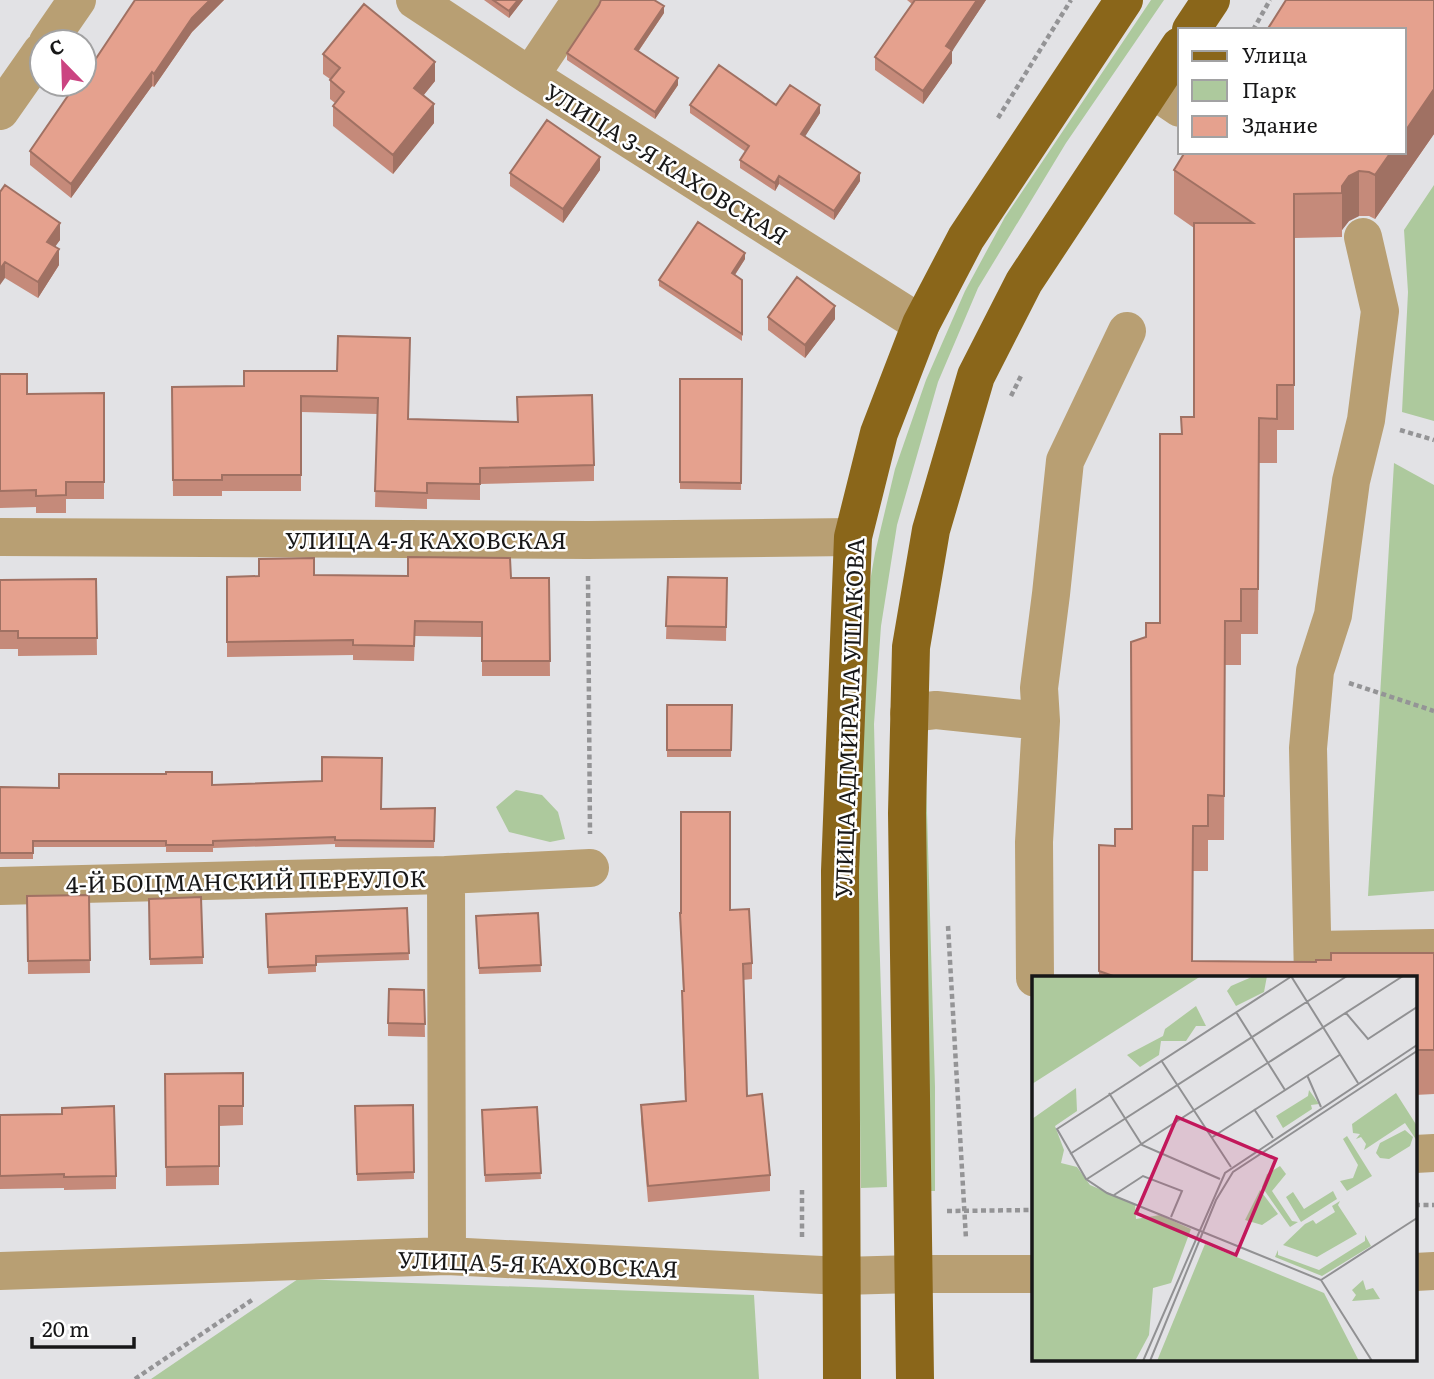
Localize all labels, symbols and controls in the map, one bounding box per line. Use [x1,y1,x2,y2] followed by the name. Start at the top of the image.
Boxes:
[28,28,98,98] north arrow
[1178,28,1406,154] legend
[44,31,68,62] text: С
[1242,38,1308,69] text: Улица
[1242,73,1297,104] text: Парк
[539,74,795,252] street label: УЛИЦА 3-Я КАХОВСКАЯ
[1242,108,1318,139] text: Здание
[285,522,567,556] street label: УЛИЦА 4-Я КАХОВСКАЯ
[825,537,871,899] street label: УЛИЦА АДМИРАЛА УШАКОВА
[66,860,427,900] street label: 4-Й БОЦМАНСКИЙ ПЕРЕУЛОК
[1032,976,1416,1362] inset map
[397,1241,679,1285] street label: УЛИЦА 5-Я КАХОВСКАЯ
[32,1306,133,1350] scale bar
[42,1312,89,1343] text: 20 m

